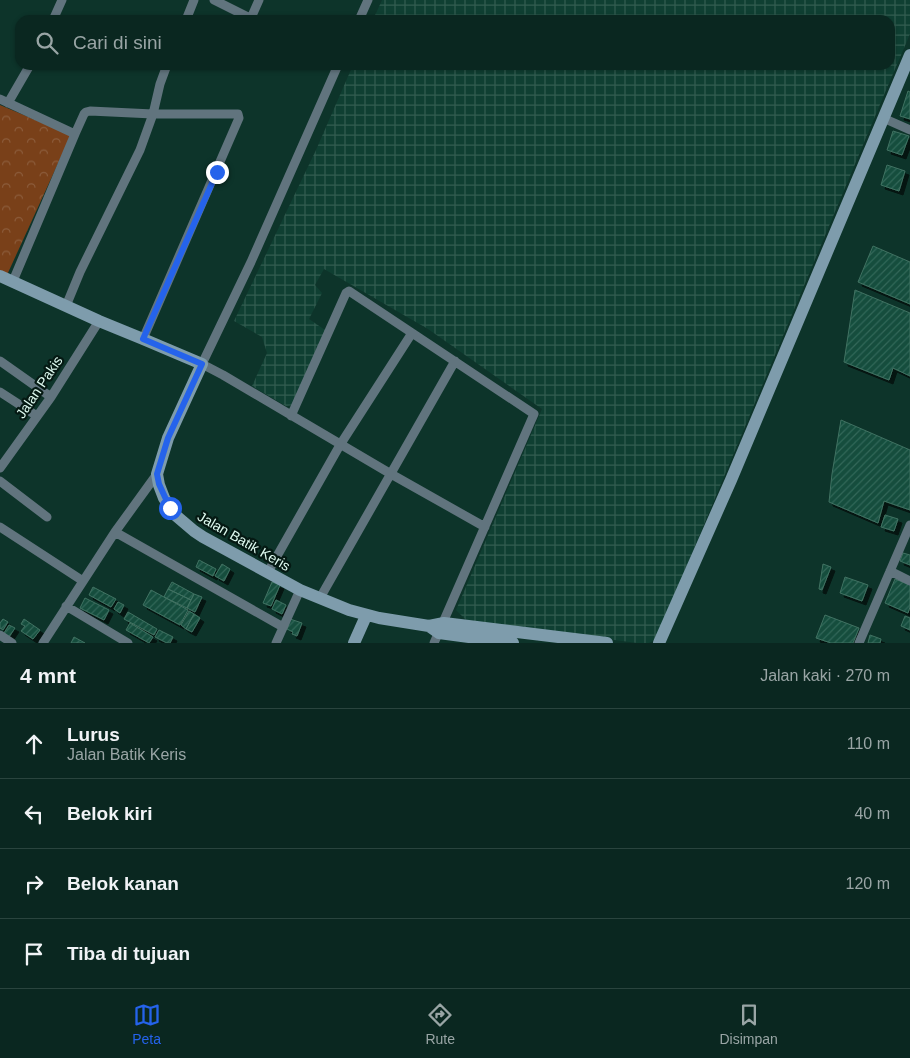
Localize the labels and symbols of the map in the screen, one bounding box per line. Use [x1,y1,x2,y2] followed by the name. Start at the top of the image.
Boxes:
[206,161,229,184] route end
[12,353,66,421] street label: Jalan Pakis
[159,497,182,520] route start
[195,508,293,574] street label: Jalan Batik Keris

